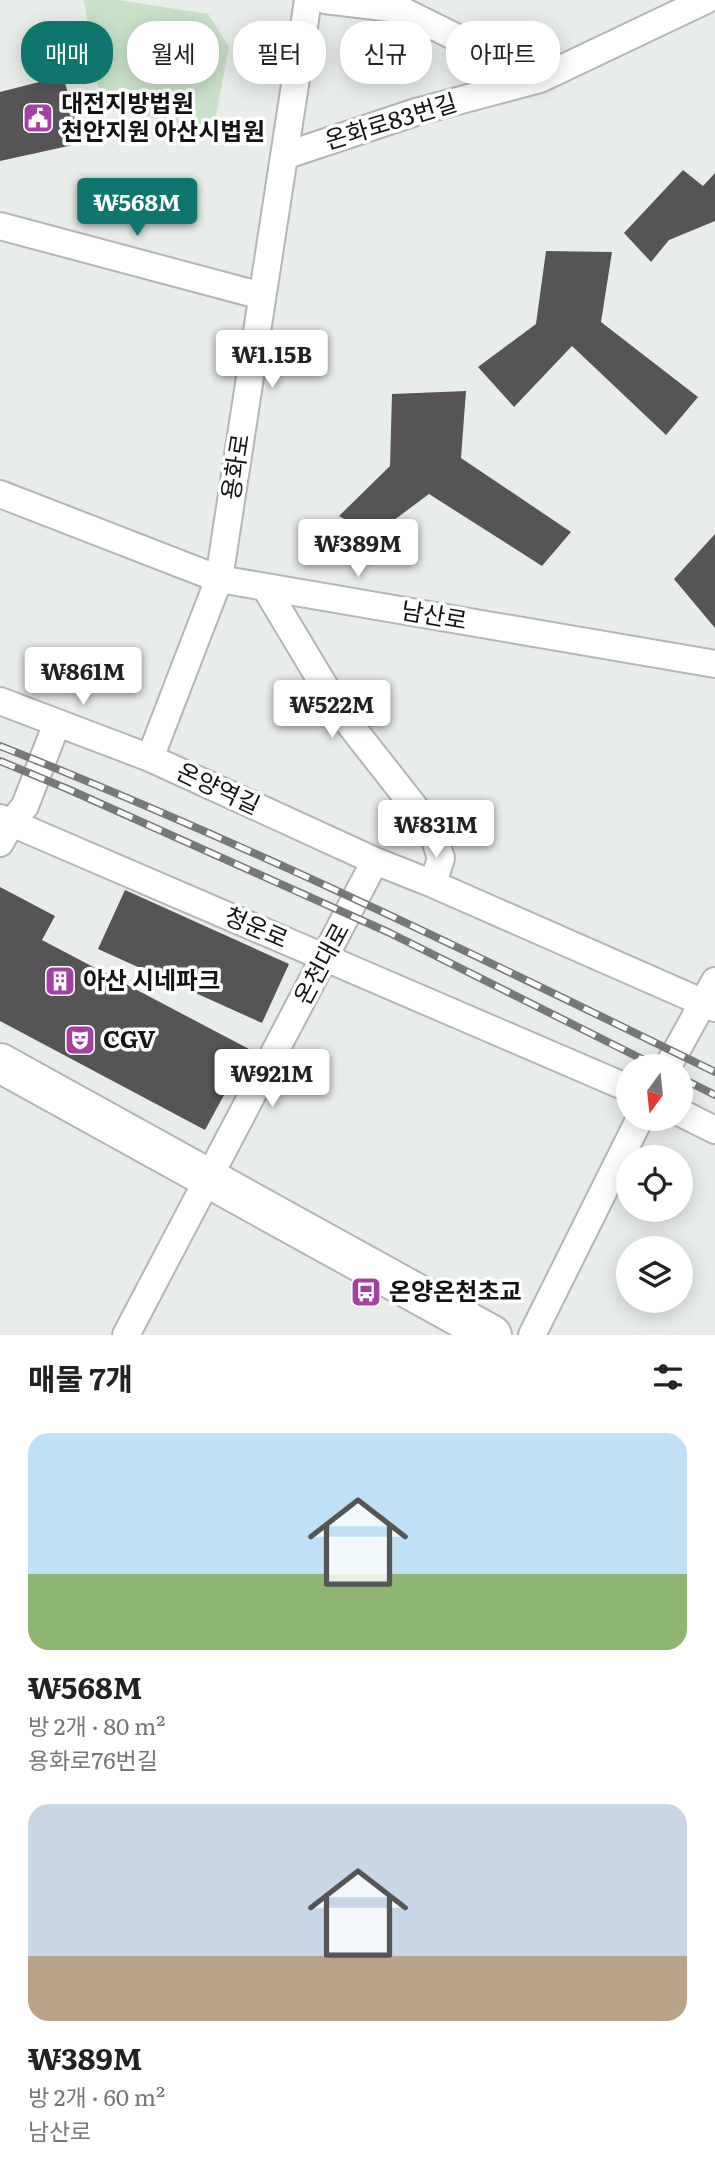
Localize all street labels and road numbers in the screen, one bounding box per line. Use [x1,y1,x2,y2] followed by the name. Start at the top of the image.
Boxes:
[320,83,461,156] street label: 온화로83번길
[211,431,256,502] street label: 용화로
[399,591,470,637] street label: 남산로
[172,752,266,821] street label: 온양역길
[220,897,294,955] street label: 청운로
[284,916,356,1010] street label: 온천대로

